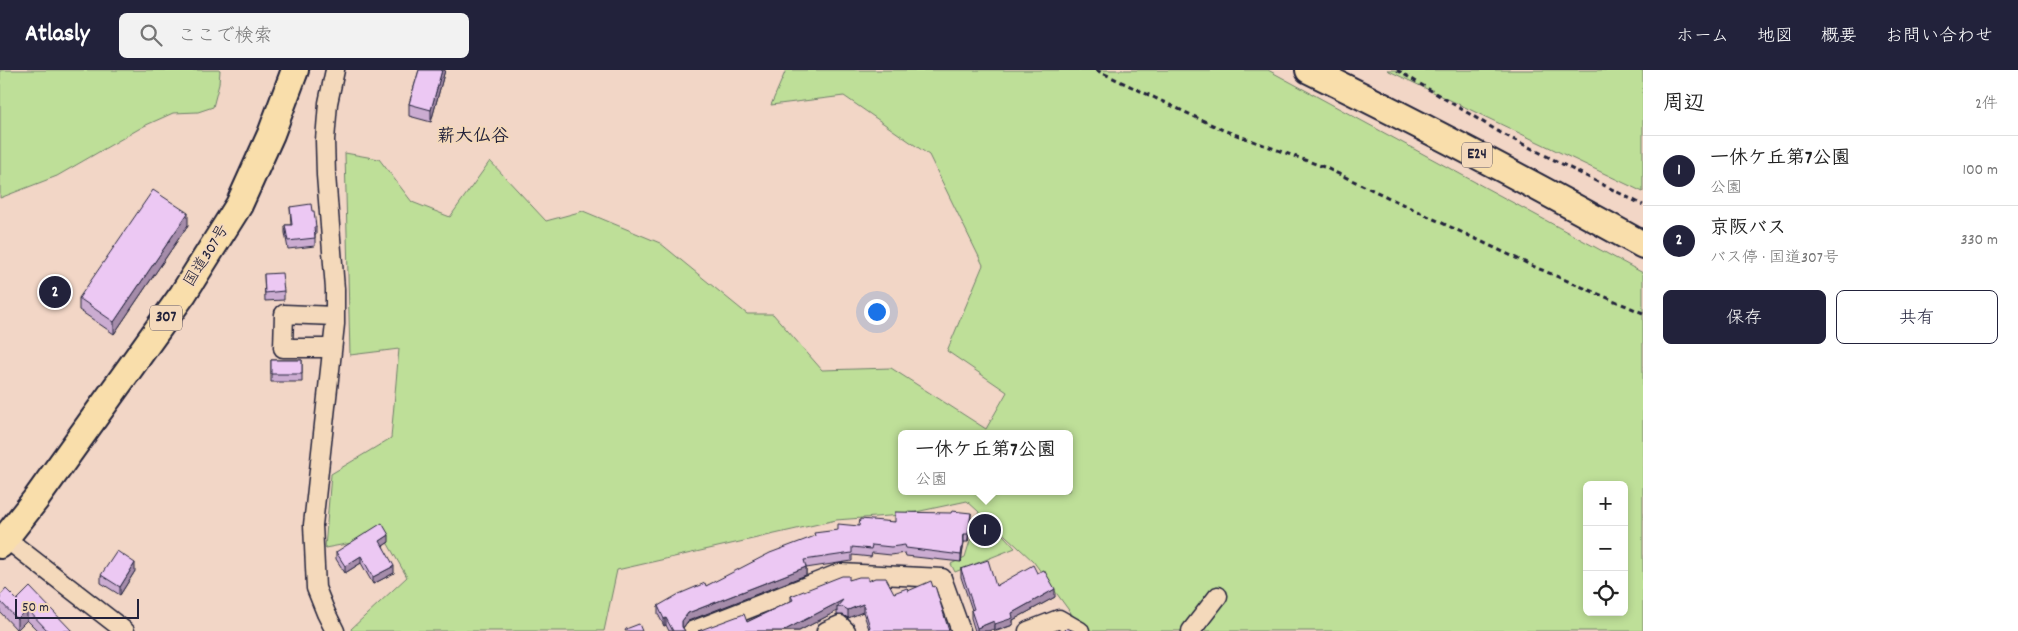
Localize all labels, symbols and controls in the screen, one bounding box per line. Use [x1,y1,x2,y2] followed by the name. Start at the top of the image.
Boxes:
[119,13,469,58] search box
[25,18,89,52] text: Atlasly
[137,21,165,49] icon: search
[177,24,272,51] text: ここで検索
[1676,25,1729,50] text: ホーム
[1757,25,1793,50] text: 地図
[1821,25,1857,50] text: 概要
[1885,25,1993,50] text: お問い合わせ
[1663,90,1705,120] text: 周辺
[1975,93,1998,116] text: 2件
[437,125,509,150] district label: 薪大仏谷
[1462,142,1492,168] road number: E24
[1710,146,1850,173] text: 一休ケ丘第7公園
[1677,159,1681,182] text: 1
[1962,159,1998,182] text: 100 m
[1710,177,1742,200] text: 公園
[1710,216,1786,243] text: 京阪バス
[179,220,235,292] street label: 国道307号
[1676,229,1683,252] text: 2
[1960,229,1998,252] text: 330 m
[1710,247,1839,270] text: バス停 · 国道307号
[39,273,71,311] pin: 2
[1663,290,1826,344] button: 保存
[1836,290,1998,344] button: 共有
[864,299,890,325] your location
[150,306,182,330] road number: 307
[898,430,1073,495] popup
[915,438,1056,465] text: 一休ケ丘第7公園
[915,469,947,492] text: 公園
[1583,481,1628,616] map controls
[1583,481,1628,526] button: +
[969,511,1001,549] pin: 1
[1583,526,1628,571] button: −
[1583,571,1628,616] button: locate
[15,596,139,619] scale bar
[22,598,49,618] text: 50 m

